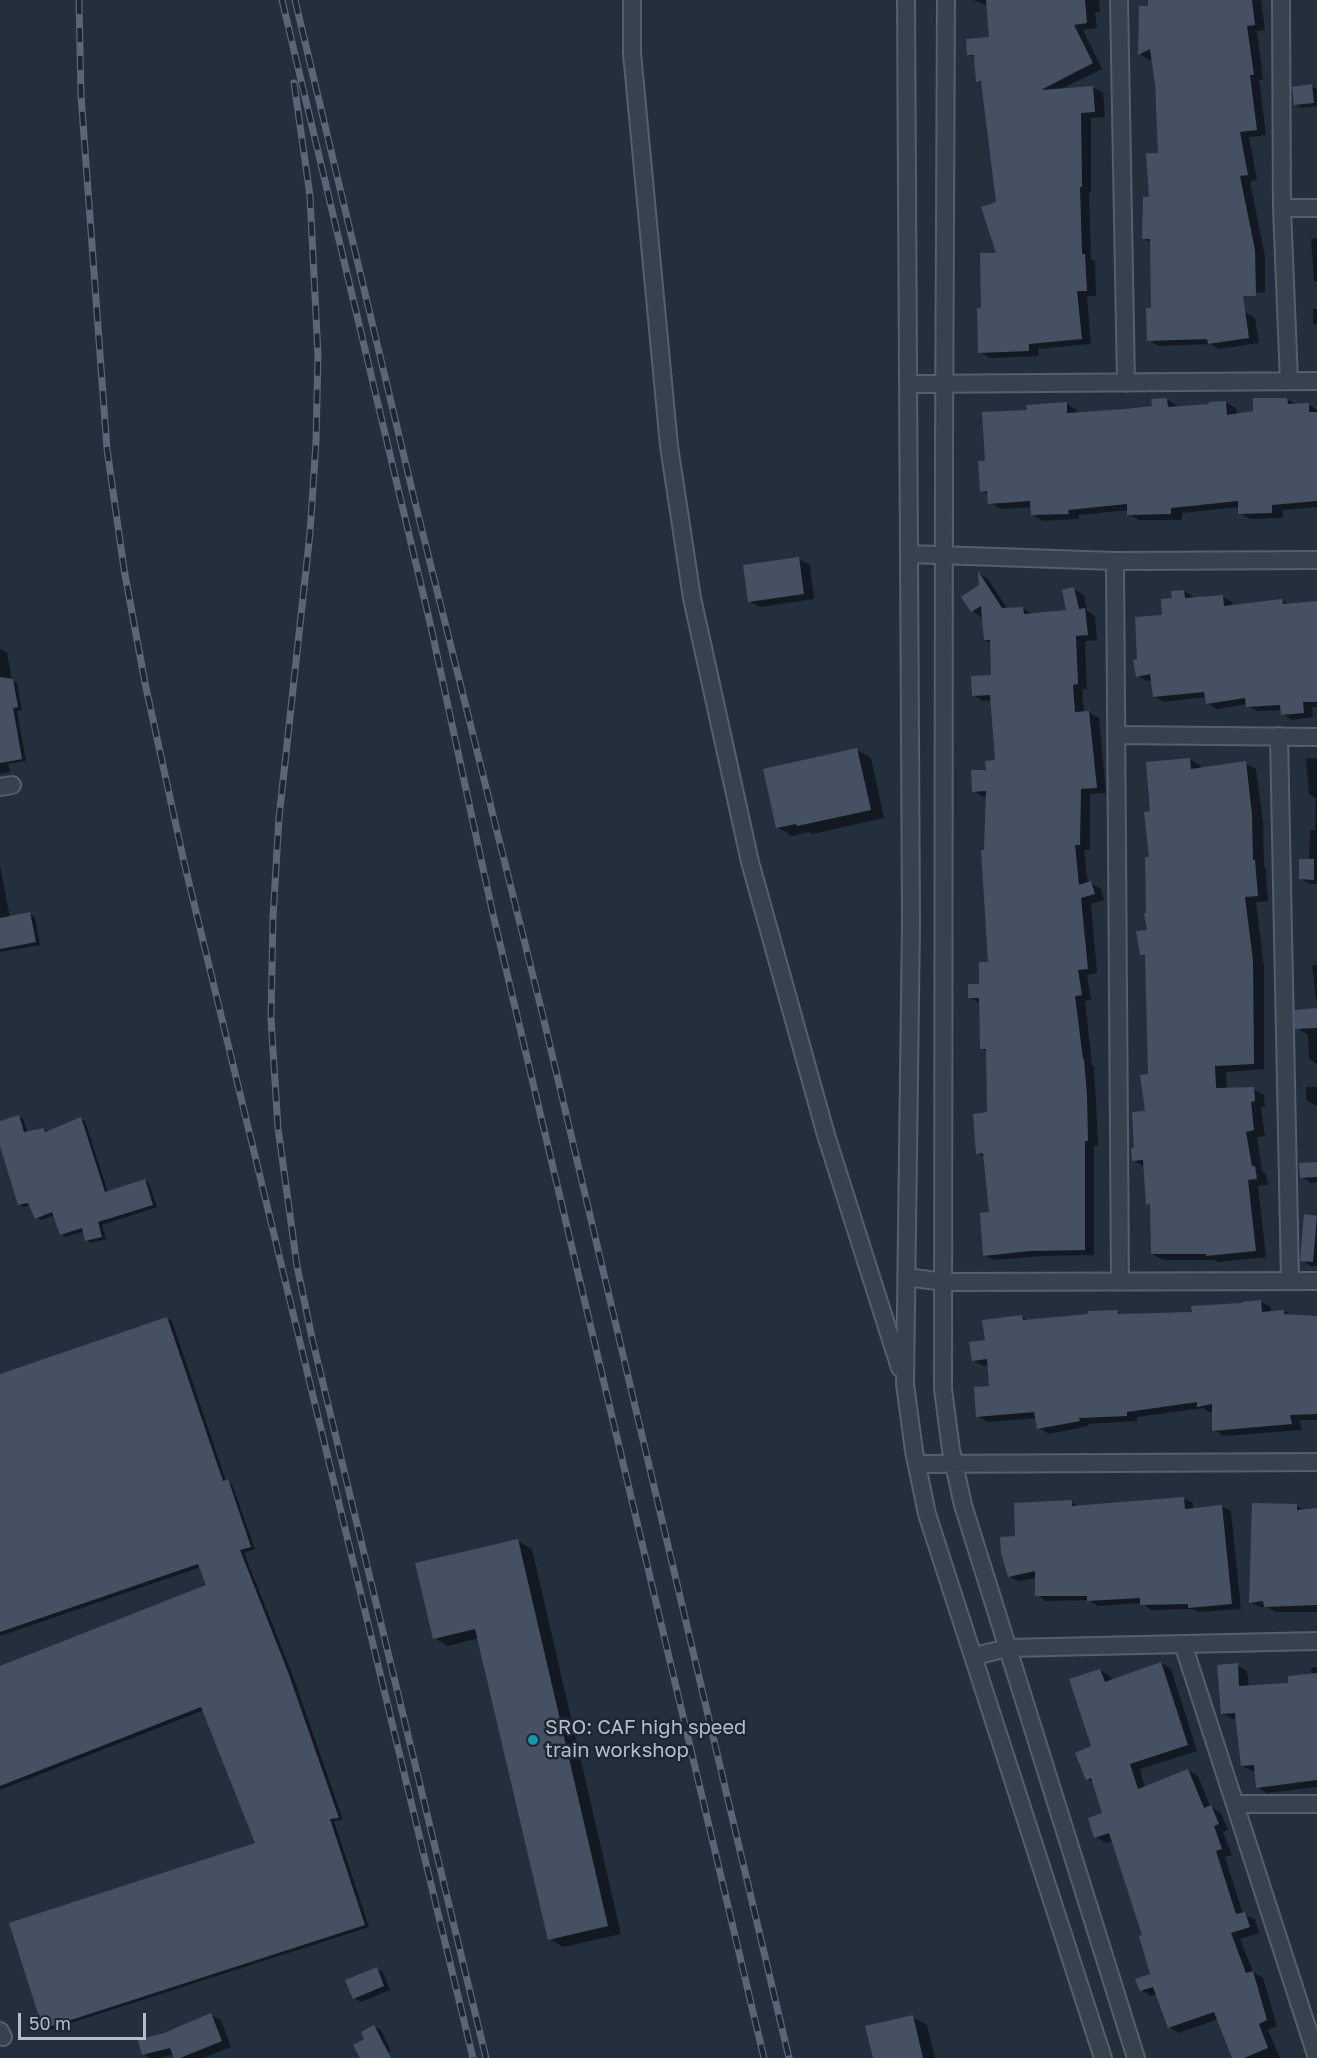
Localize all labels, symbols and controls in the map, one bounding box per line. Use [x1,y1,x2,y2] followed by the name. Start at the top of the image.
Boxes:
[545,1716,746,1763] place label: SRO: CAF high speed train workshop
[526,1733,540,1747] marker: SRO: CAF high speed train workshop
[21,2001,148,2039] scale bar
[29,2012,71,2034] text: 50 m

